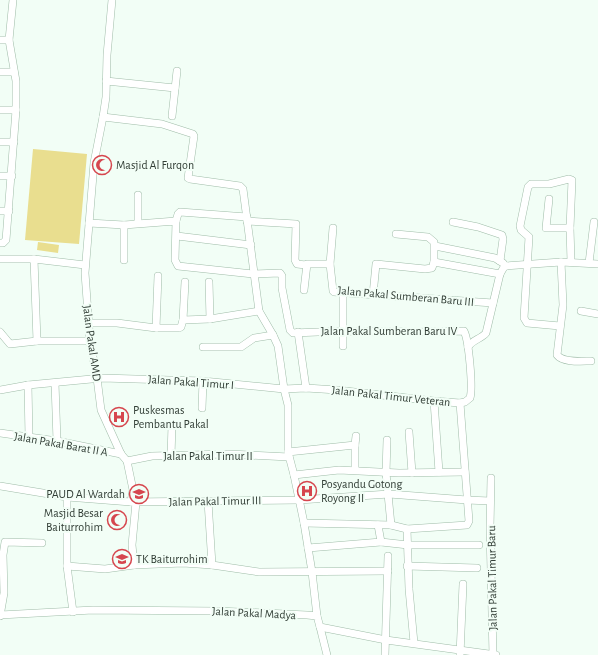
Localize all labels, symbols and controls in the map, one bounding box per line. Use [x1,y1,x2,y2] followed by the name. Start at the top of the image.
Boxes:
[91,154,113,176] mosque icon: Masjid Al Furqon
[116,159,194,172] place label: Masjid Al Furqon
[337,284,475,308] street label: Jalan Pakal Sumberan Baru III
[81,304,103,382] street label: Jalan Pakal AMD
[321,325,458,337] street label: Jalan Pakal Sumberan Baru IV
[148,373,234,391] street label: Jalan Pakal Timur I
[331,384,451,408] street label: Jalan Pakal Timur Veteran
[133,404,209,430] place label: Puskesmas Pembantu Pakal
[108,406,130,428] hospital icon: Puskesmas Pembantu Pakal
[13,430,109,458] street label: Jalan Pakal Barat II A
[163,450,253,462] street label: Jalan Pakal Timur II
[321,478,402,505] place label: Posyandu Gotong Royong II
[296,480,318,502] hospital icon: Posyandu Gotong Royong II
[128,483,150,505] school or university icon: PAUD Al Wardah
[46,488,125,500] place label: PAUD Al Wardah
[169,494,261,508] street label: Jalan Pakal Timur III
[44,507,103,533] place label: Masjid Besar Baiturrohim
[106,509,128,531] mosque icon: Masjid Besar Baiturrohim
[485,525,499,631] street label: Jalan Pakal Timur Baru
[111,548,133,570] school or university icon: TK Baiturrohim
[136,553,208,565] place label: TK Baiturrohim
[212,605,297,622] street label: Jalan Pakal Madya

